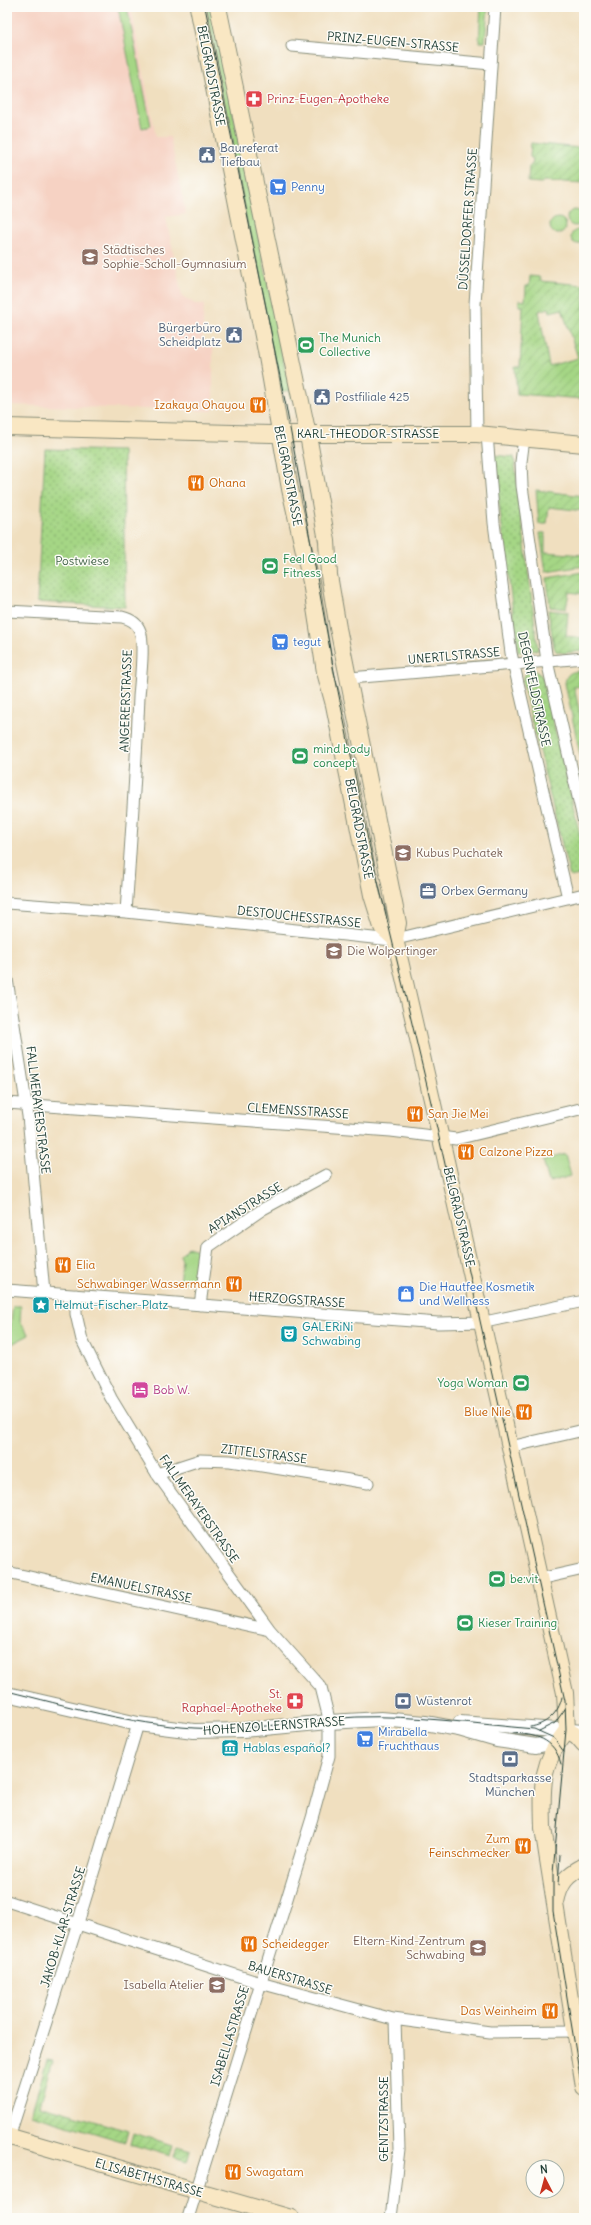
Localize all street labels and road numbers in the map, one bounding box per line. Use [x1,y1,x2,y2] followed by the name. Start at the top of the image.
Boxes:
[194,24,229,127] street label: BELGRADSTRASSE
[326,28,460,55] street label: PRINZ-EUGEN-STRASSE
[455,148,480,290] street label: DÜSSELDORFER STRASSE
[271,424,306,527] street label: BELGRADSTRASSE
[297,426,439,441] street label: KARL-THEODOR-STRASSE
[515,630,554,748] street label: DEGENFELDSTRASSE
[407,644,501,667] street label: UNERTLSTRASSE
[116,649,135,753] street label: ANGERERSTRASSE
[342,777,377,880] street label: BELGRADSTRASSE
[236,903,362,930] street label: DESTOUCHESSTRASSE
[23,1045,54,1175] street label: FALLMERAYERSTRASSE
[247,1099,349,1122] street label: CLEMENSSTRASSE
[441,1165,478,1268] street label: BELGRADSTRASSE
[205,1179,285,1236] street label: APIANSTRASSE
[248,1289,346,1310] street label: HERZOGSTRASSE
[220,1441,308,1466] street label: ZITTELSTRASSE
[156,1452,242,1566] street label: FALLMERAYERSTRASSE
[89,1569,193,1606] street label: EMANUELSTRASSE
[202,1713,346,1738] street label: HOHENZOLLERNSTRASSE
[37,1864,88,1989] street label: JAKOB-KLAR-STRASSE
[246,1958,334,1997] street label: BAUERSTRASSE
[207,1984,252,2088] street label: ISABELLASTRASSE
[376,2076,391,2162] street label: GENTZSTRASSE
[93,2155,205,2200] street label: ELISABETHSTRASSE

